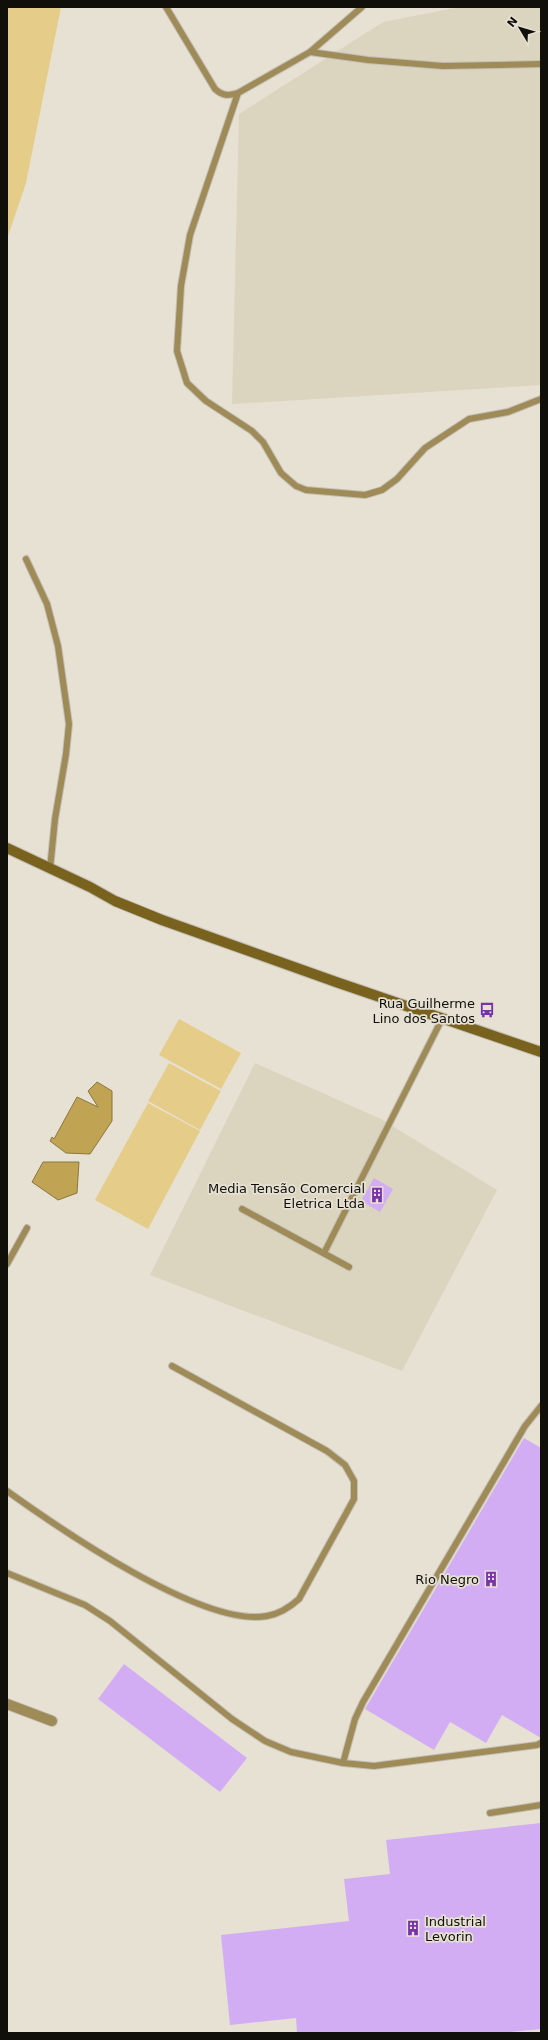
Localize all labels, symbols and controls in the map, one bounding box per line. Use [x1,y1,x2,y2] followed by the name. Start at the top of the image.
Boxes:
[500,8,540,48] north arrow
[505,15,520,30] text: N
[372,996,475,1026] place label: Rua Guilherme Lino dos Santos
[478,1001,496,1019] bus stop icon: Rua Guilherme Lino dos Santos
[208,1181,365,1211] place label: Media Tensão Comercial Eletrica Ltda
[368,1186,386,1204] building icon: Media Tensão Comercial Eletrica Ltda
[482,1570,500,1588] building icon: Rio Negro
[415,1572,479,1587] place label: Rio Negro
[425,1914,486,1944] place label: Industrial Levorin
[404,1919,422,1937] building icon: Industrial Levorin

